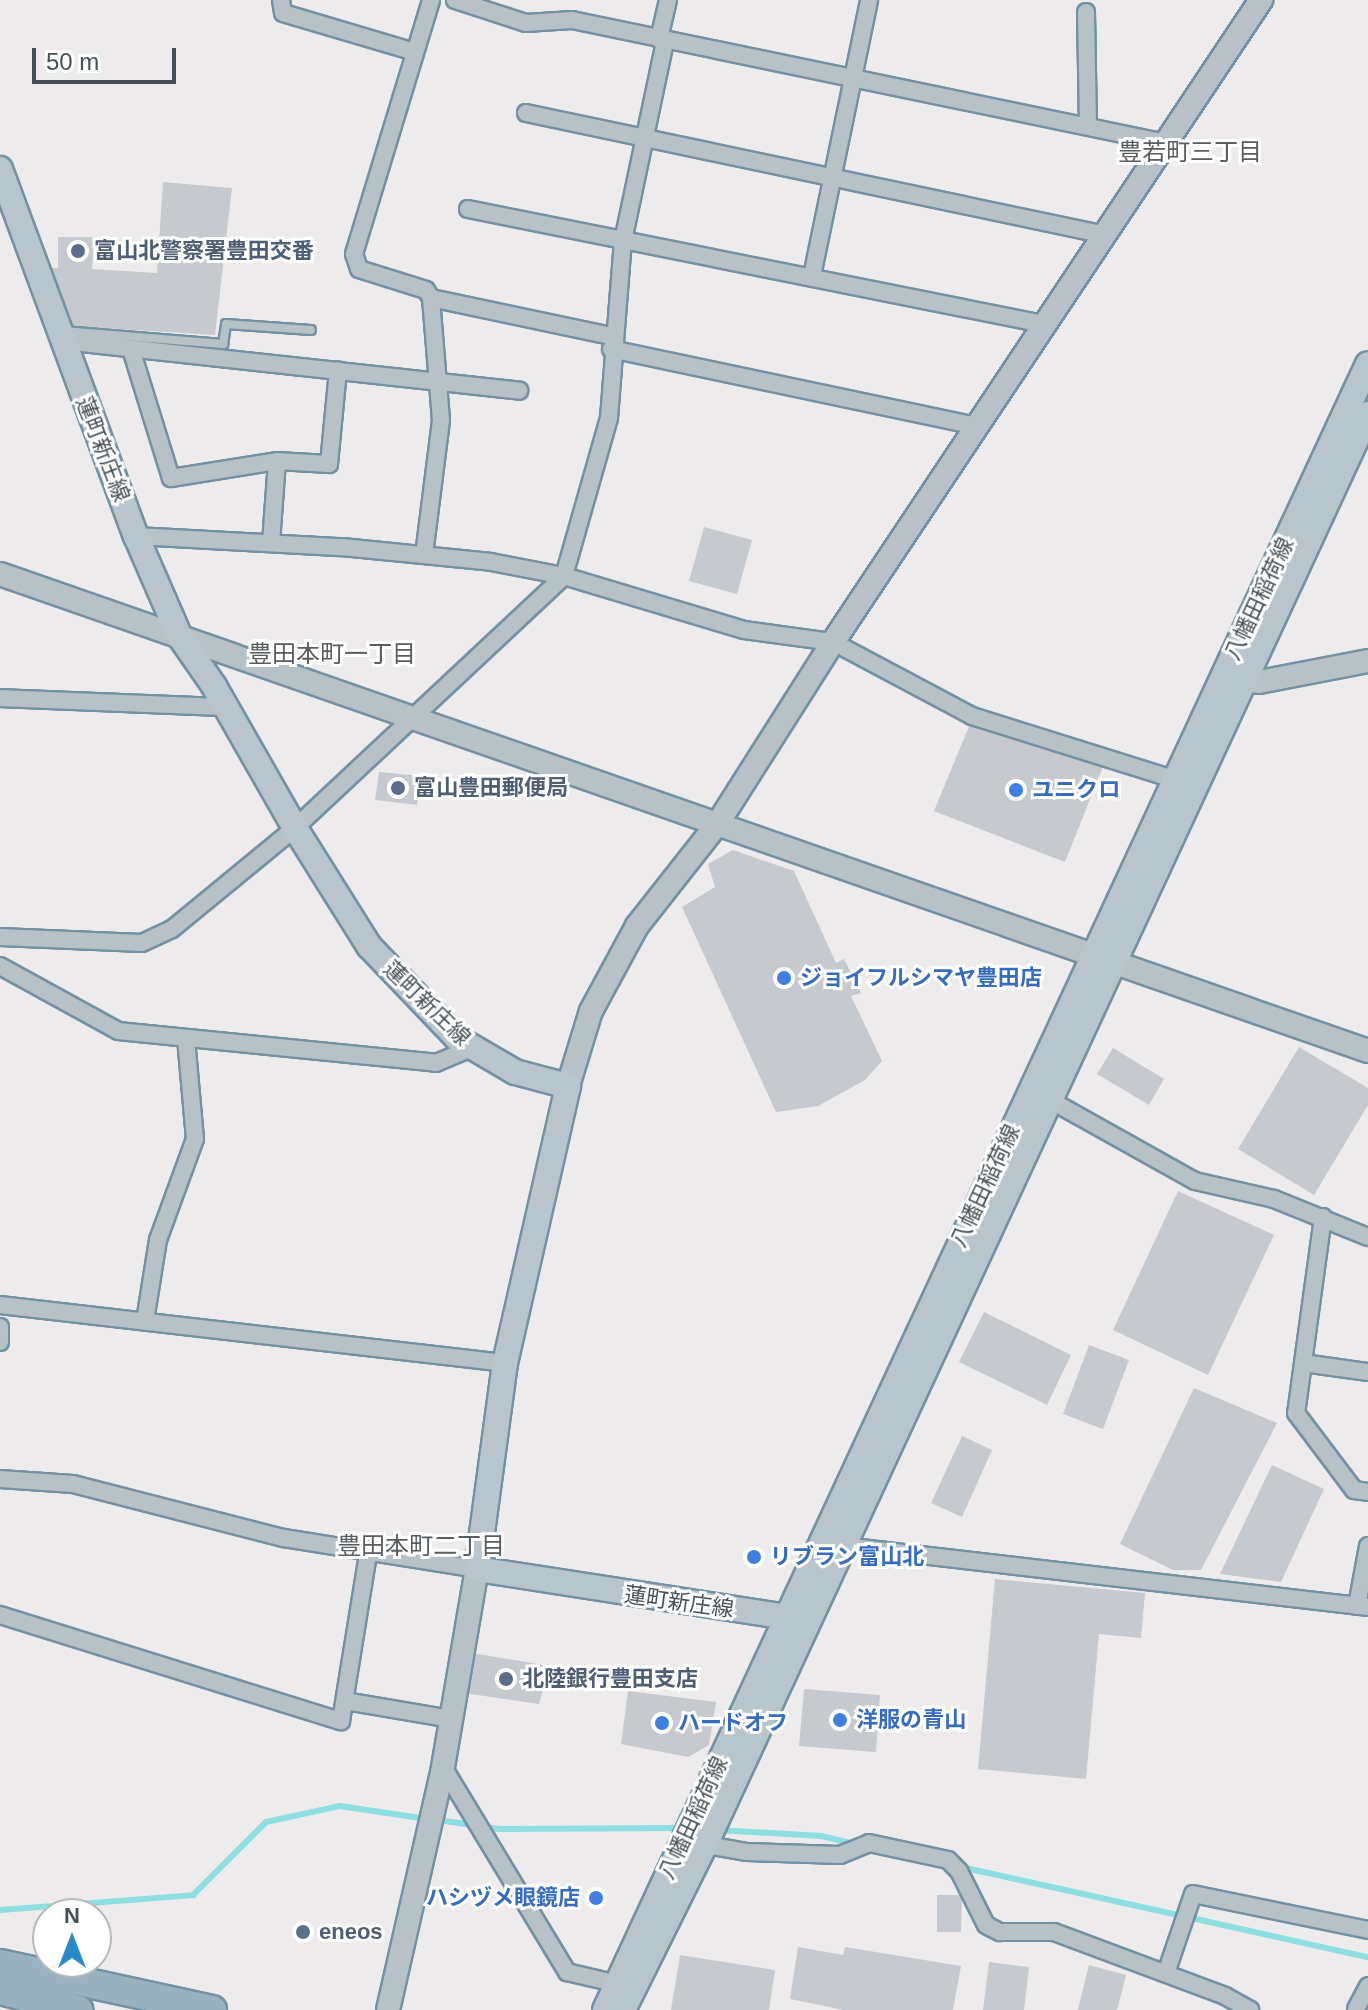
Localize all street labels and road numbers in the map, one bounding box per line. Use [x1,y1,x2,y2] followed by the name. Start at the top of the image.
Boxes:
[71,393,135,505] street label: 蓮町新庄線
[1219,534,1299,664] street label: 八幡田稲荷線
[378,955,476,1051] street label: 蓮町新庄線
[945,1121,1025,1251] street label: 八幡田稲荷線
[623,1581,735,1623] street label: 蓮町新庄線
[653,1753,733,1883] street label: 八幡田稲荷線

